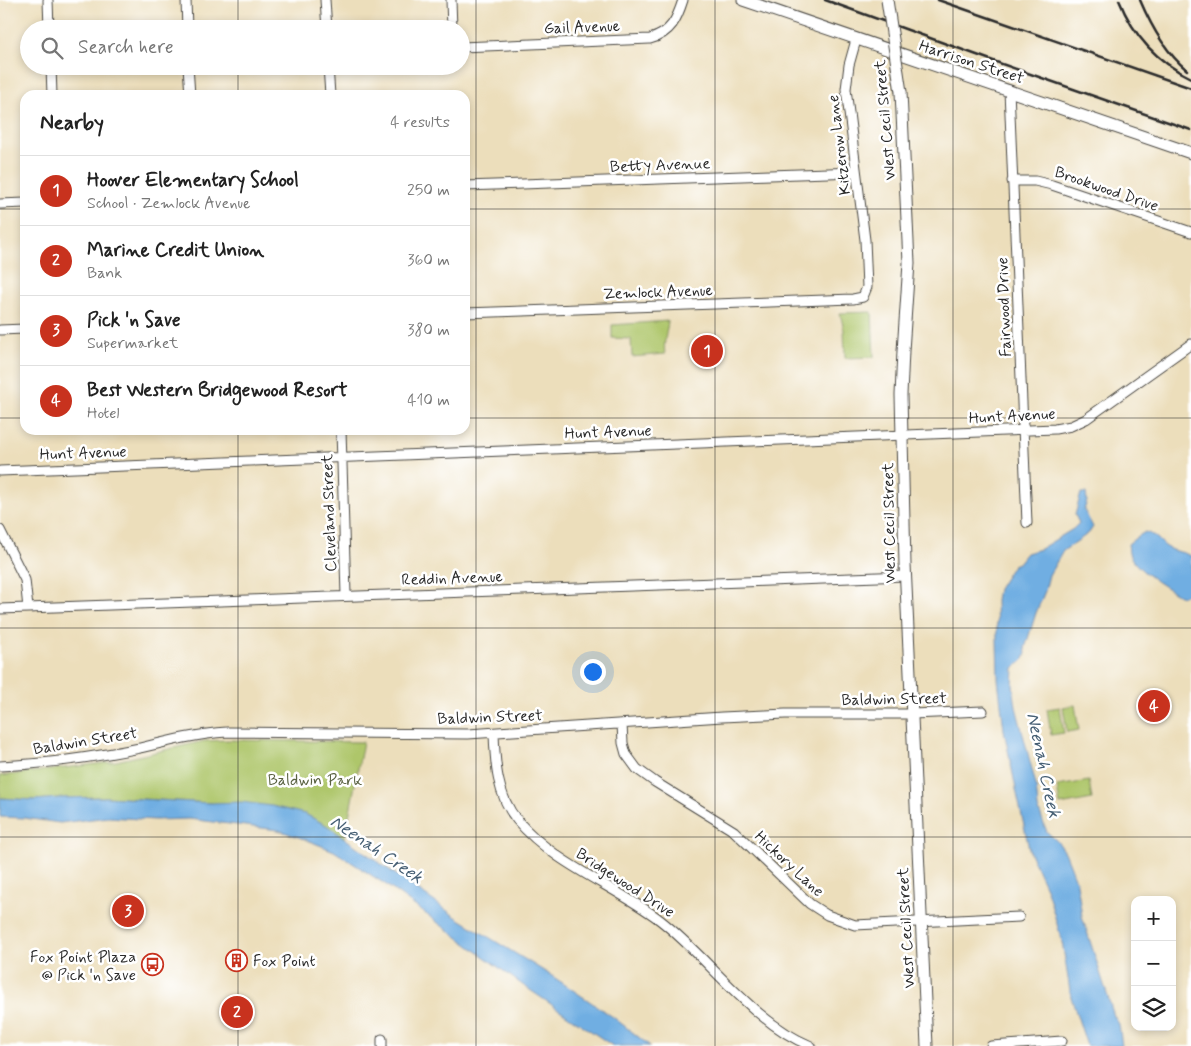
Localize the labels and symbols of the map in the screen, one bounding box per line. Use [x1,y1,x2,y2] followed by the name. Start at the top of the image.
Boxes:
[544,16,621,39] street label: Gail Avenue
[916,35,1027,89] street label: Harrison Street
[870,58,901,181] street label: West Cecil Street
[823,94,856,196] street label: Kitzerow Lane
[610,153,711,178] street label: Betty Avenue
[1052,162,1161,217] street label: Brookwood Drive
[992,257,1017,357] street label: Fairwood Drive
[603,280,714,305] street label: Zemlock Avenue
[691,332,723,370] pin: 1
[968,404,1056,429] street label: Hunt Avenue
[564,420,652,445] street label: Hunt Avenue
[39,441,127,466] street label: Hunt Avenue
[317,453,342,572] street label: Cleveland Street
[878,462,901,584] street label: West Cecil Street
[401,566,504,591] street label: Reddin Avenue
[580,659,606,685] your location
[1138,687,1170,725] pin: 4
[841,688,947,711] street label: Baldwin Street
[437,705,543,730] street label: Baldwin Street
[1020,710,1066,820] water label: Neenah Creek
[32,723,139,760] street label: Baldwin Street
[268,770,362,791] park label: Baldwin Park
[325,810,428,890] water label: Neenah Creek
[750,826,828,902] street label: Hickory Lane
[572,843,679,923] street label: Bridgewood Drive
[893,866,920,989] street label: West Cecil Street
[112,892,144,930] pin: 3
[30,947,136,986] place label: Fox Point Plaza @ Pick 'n Save
[225,948,249,972] building icon: Fox Point
[253,951,316,972] place label: Fox Point
[140,953,164,977] bus stop icon: Fox Point Plaza @ Pick 'n Save
[221,993,253,1031] pin: 2

